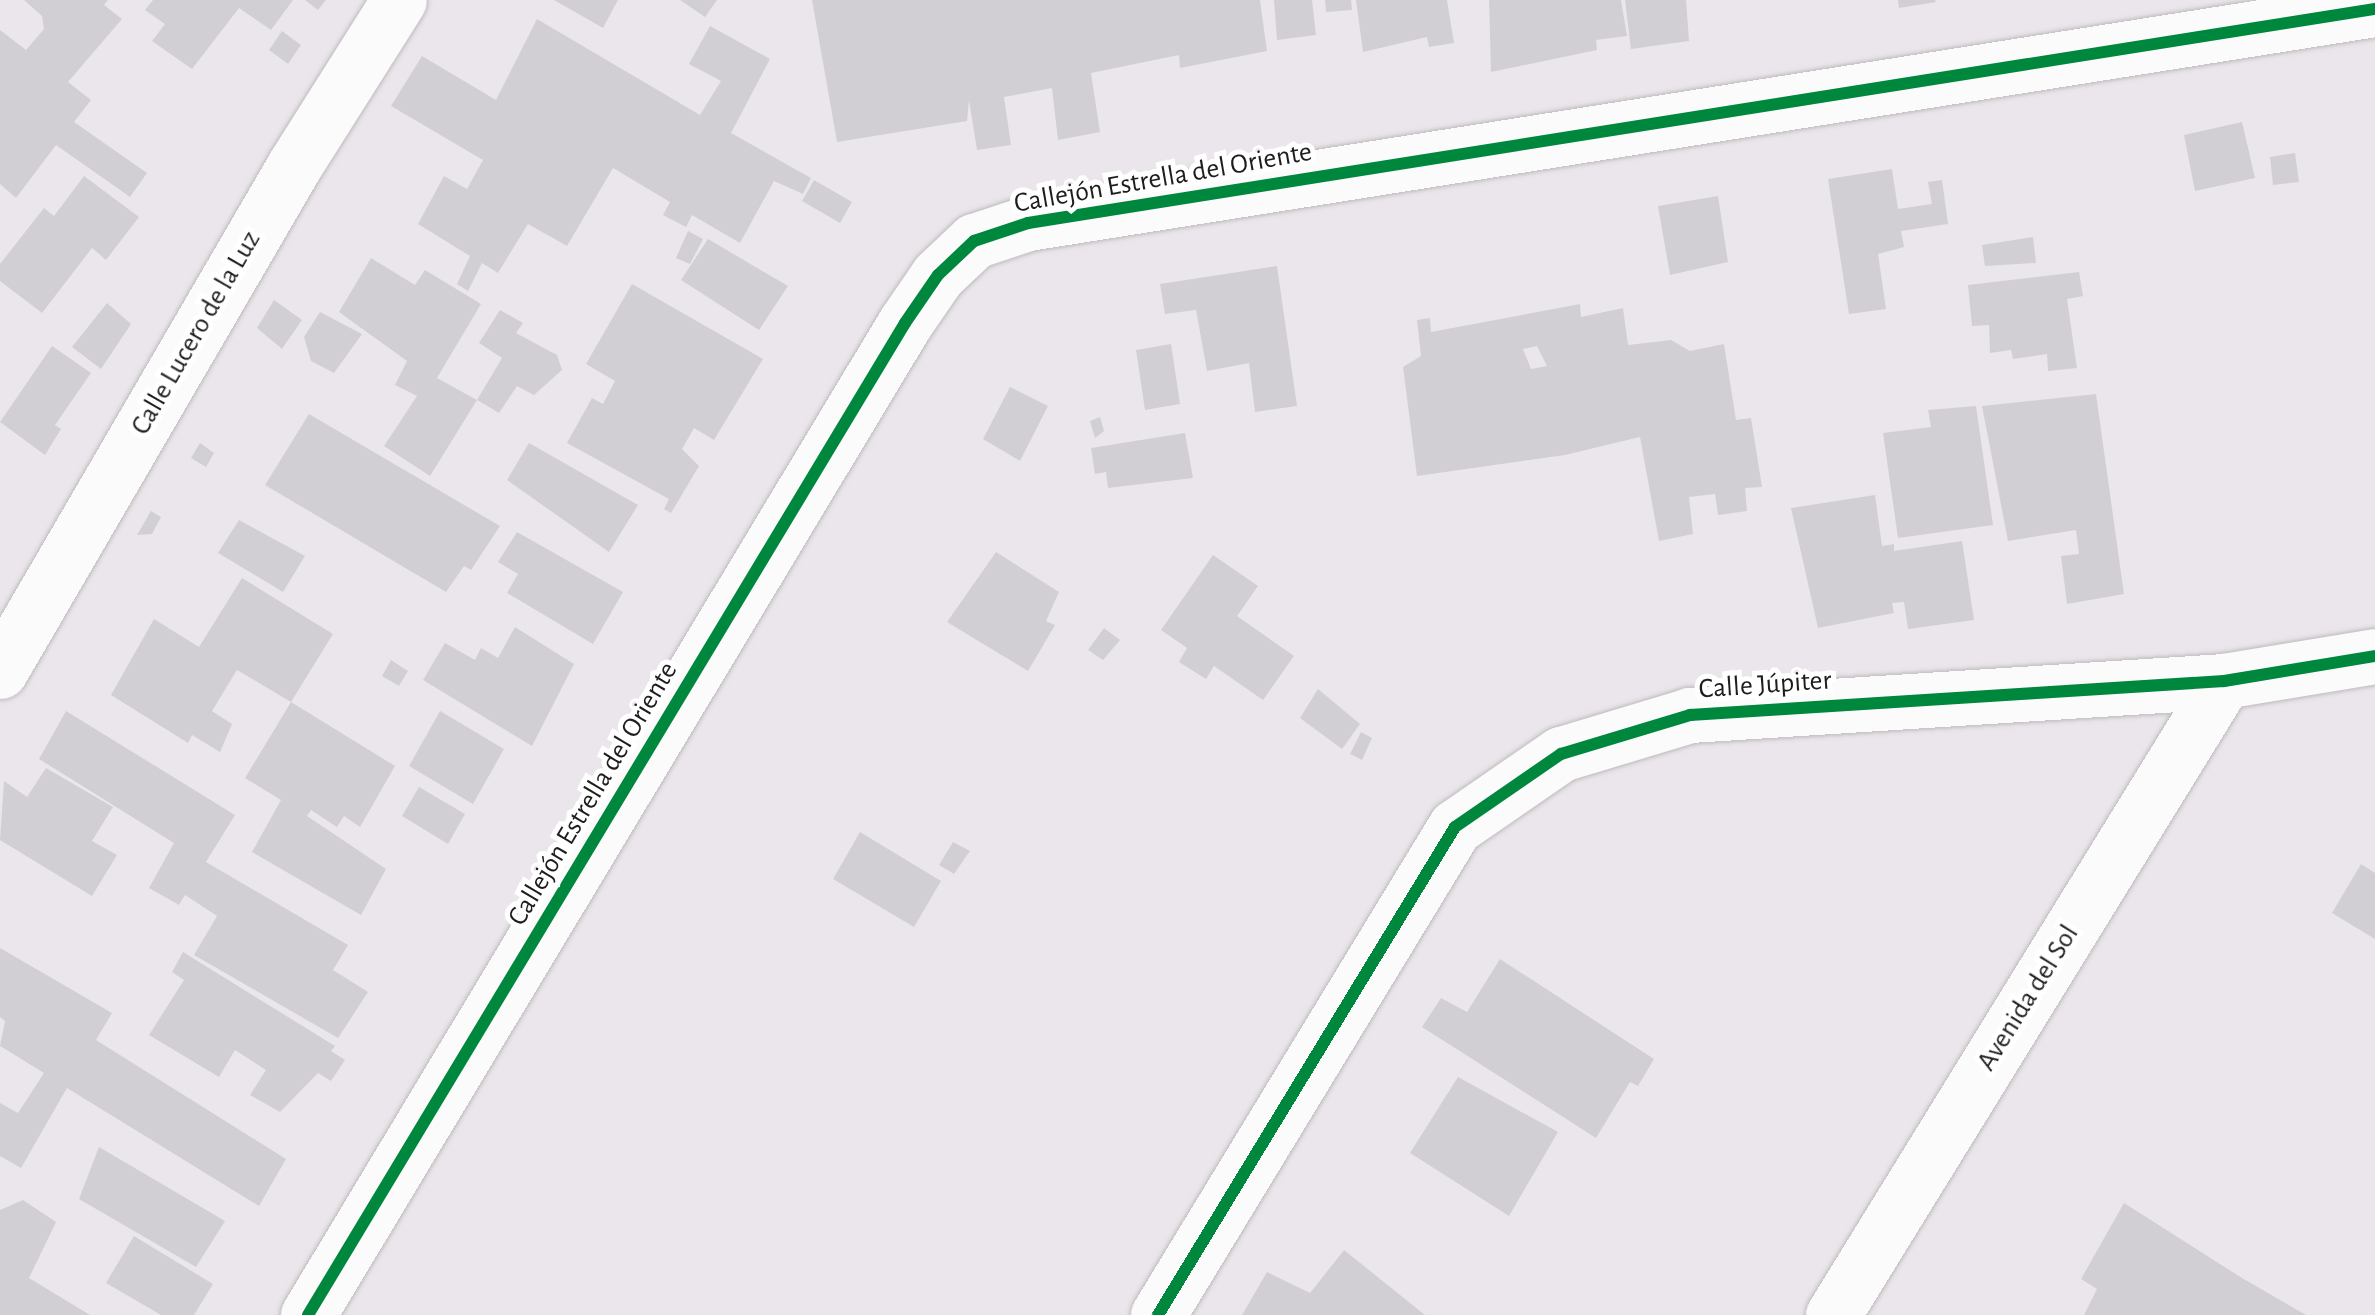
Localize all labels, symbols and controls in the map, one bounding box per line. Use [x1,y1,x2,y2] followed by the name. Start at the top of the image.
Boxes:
[1012,135,1314,221] street label: Callejón Estrella del Oriente
[124,225,268,441] street label: Calle Lucero de la Luz
[501,656,685,932] street label: Callejón Estrella del Oriente
[1697,664,1833,706] street label: Calle Júpiter
[1970,919,2086,1077] street label: Avenida del Sol

